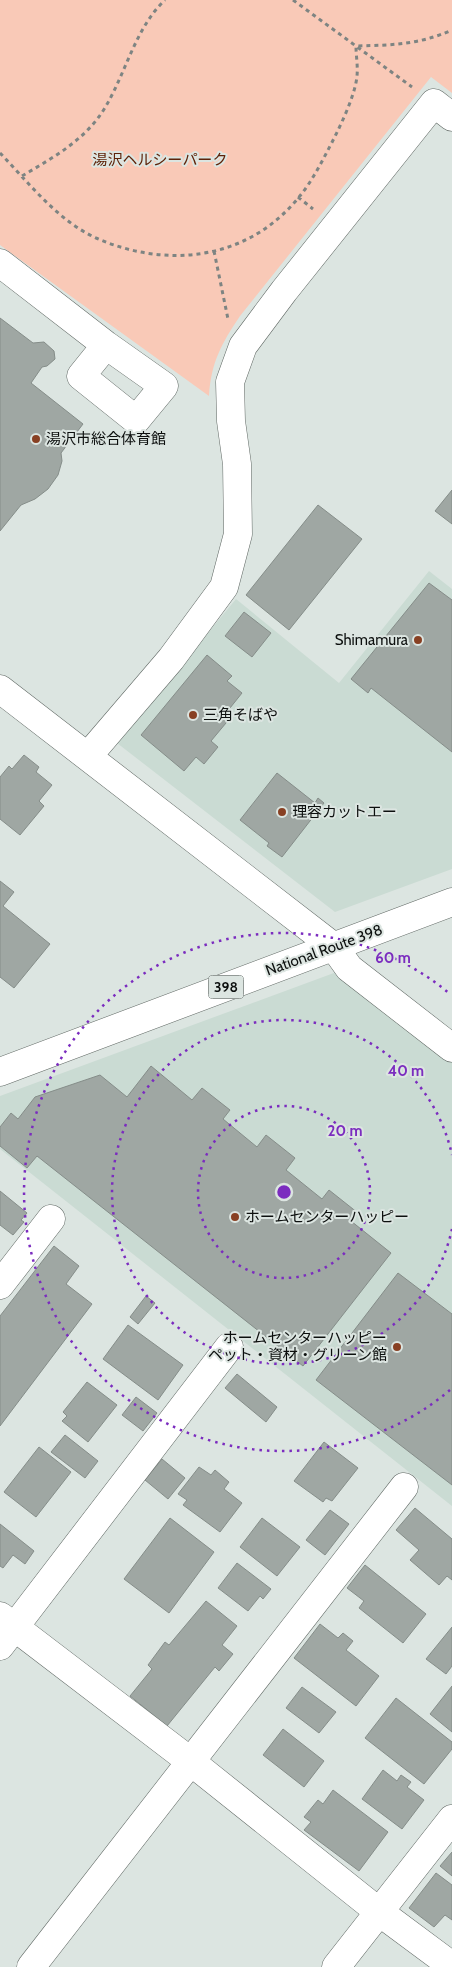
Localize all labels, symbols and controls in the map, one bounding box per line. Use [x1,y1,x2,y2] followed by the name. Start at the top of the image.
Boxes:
[93,151,227,169] park label: 湯沢ヘルシーパーク
[46,430,166,448] place label: 湯沢市総合体育館
[30,433,42,445] marker: 湯沢市総合体育館
[335,631,409,649] place label: Shimamura
[412,634,424,646] marker: Shimamura
[203,706,278,724] place label: 三角そばや
[187,709,199,721] marker: 三角そばや
[292,803,397,821] place label: 理容カットエー
[276,806,288,818] marker: 理容カットエー
[263,920,385,980] street label: National Route 398
[375,949,411,967] text: 60 m
[208,976,244,999] road number: 398
[388,1062,424,1080] text: 40 m
[328,1122,362,1140] text: 20 m
[275,1183,293,1201] centre of rings
[245,1208,409,1226] place label: ホームセンターハッピー
[229,1211,241,1223] marker: ホームセンターハッピー
[208,1329,387,1364] place label: ホームセンターハッピー ペット・資材・グリーン館
[391,1341,403,1353] marker: ホームセンターハッピー ペット・資材・グリーン館

